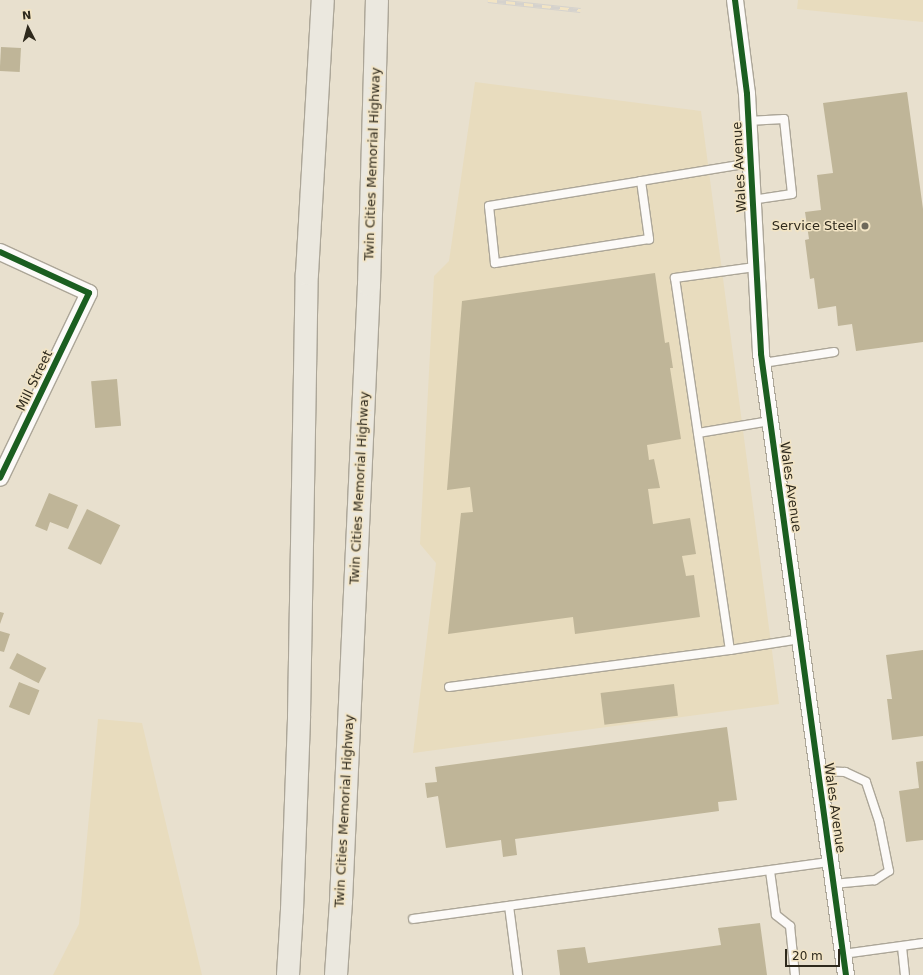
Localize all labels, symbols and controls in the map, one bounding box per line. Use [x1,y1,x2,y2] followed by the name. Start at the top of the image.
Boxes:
[8,8,48,48] north arrow
[21,9,32,23] text: N
[362,67,384,261] street label: Twin Cities Memorial Highway
[730,121,750,213] street label: Wales Avenue
[772,218,857,234] place label: Service Steel
[860,221,870,231] marker: Service Steel
[14,348,56,414] street label: Mill Street
[347,391,373,585] street label: Twin Cities Memorial Highway
[776,441,804,533] street label: Wales Avenue
[332,714,358,908] street label: Twin Cities Memorial Highway
[820,762,848,854] street label: Wales Avenue
[787,941,842,967] scale bar
[792,949,823,963] text: 20 m

